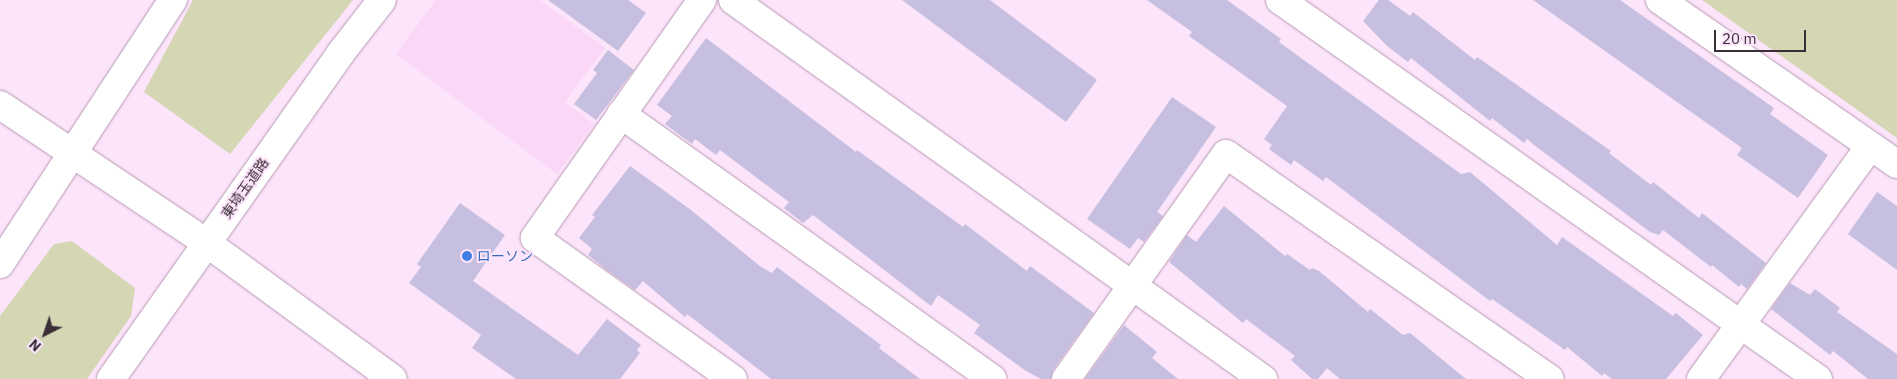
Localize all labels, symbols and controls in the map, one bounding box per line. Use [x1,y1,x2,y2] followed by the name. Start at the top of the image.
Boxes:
[1717,20,1810,52] scale bar
[1722,29,1757,48] text: 20 m
[218,155,272,221] street label: 東埼玉道路
[477,248,533,264] place label: ローソン
[461,250,473,262] marker: ローソン
[20,309,70,359] north arrow
[25,335,45,355] text: N

